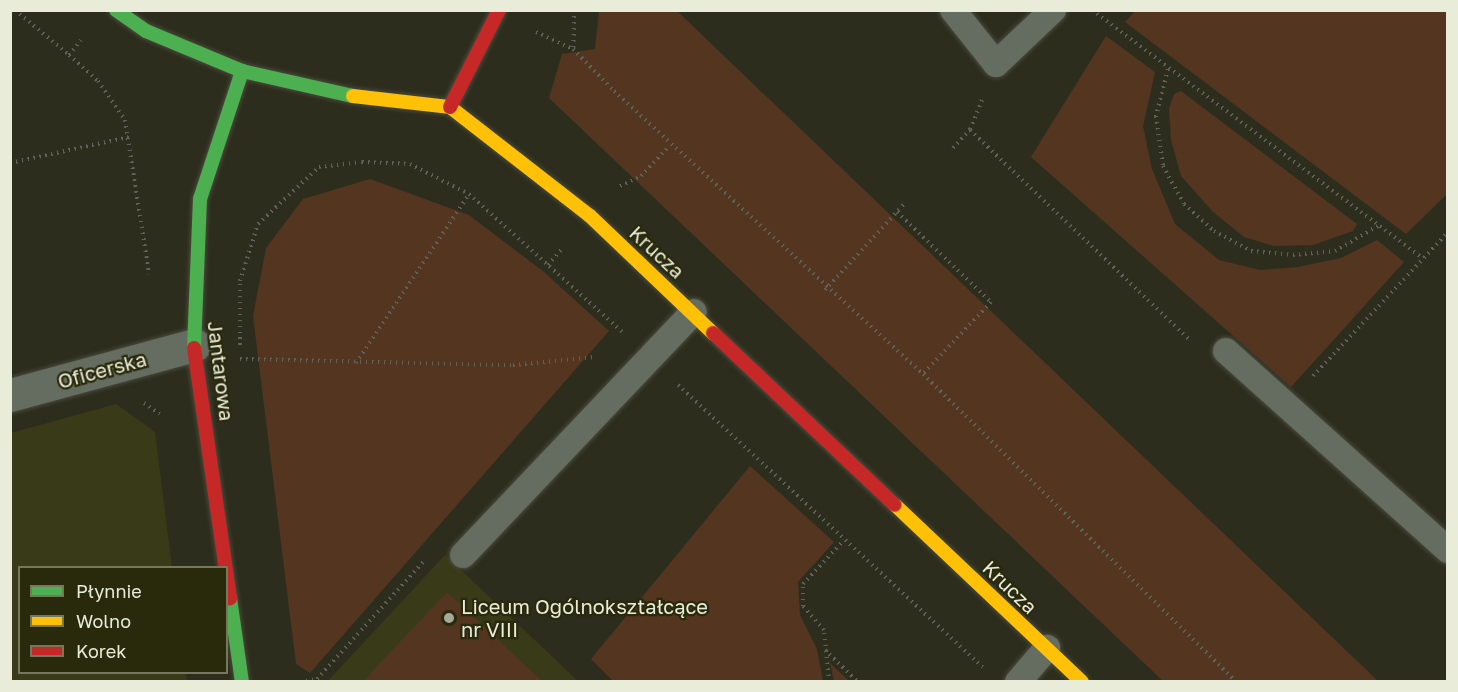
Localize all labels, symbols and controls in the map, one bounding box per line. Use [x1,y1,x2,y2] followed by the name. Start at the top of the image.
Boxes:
[625,221,689,283] street label: Krucza
[203,320,239,422] street label: Jantarowa
[55,347,149,393] street label: Oficerska
[978,555,1042,619] street label: Krucza
[18,566,228,674] legend
[76,580,142,602] text: Płynnie
[461,594,708,641] place label: Liceum Ogólnokształcące nr VIII
[76,610,131,632] text: Wolno
[442,611,456,625] marker: Liceum Ogólnokształcące nr VIII
[76,640,126,662] text: Korek

